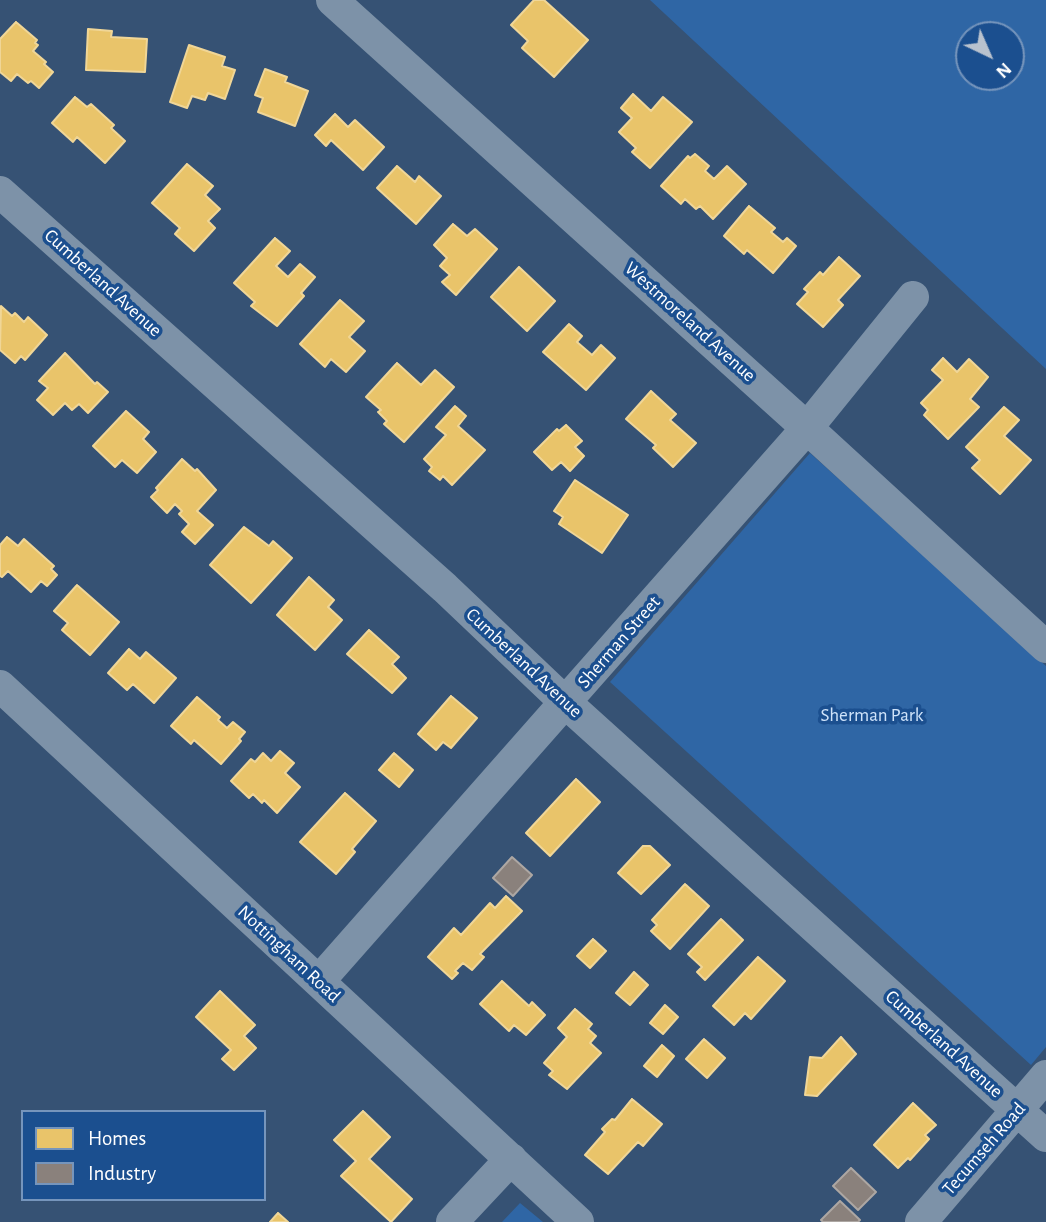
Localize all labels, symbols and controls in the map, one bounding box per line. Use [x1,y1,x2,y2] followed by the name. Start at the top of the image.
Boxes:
[955,21,1025,91] north arrow
[992,59,1015,81] text: N
[39,224,167,342] street label: Cumberland Avenue
[620,257,760,387] street label: Westmoreland Avenue
[573,591,665,693] street label: Sherman Street
[461,603,587,723] street label: Cumberland Avenue
[820,704,924,726] park label: Sherman Park
[233,901,345,1007] street label: Nottingham Road
[880,985,1008,1103] street label: Cumberland Avenue
[938,1098,1030,1200] street label: Tecumseh Road
[21,1110,266,1201] legend
[88,1128,146,1149] text: Homes
[88,1163,156,1184] text: Industry

